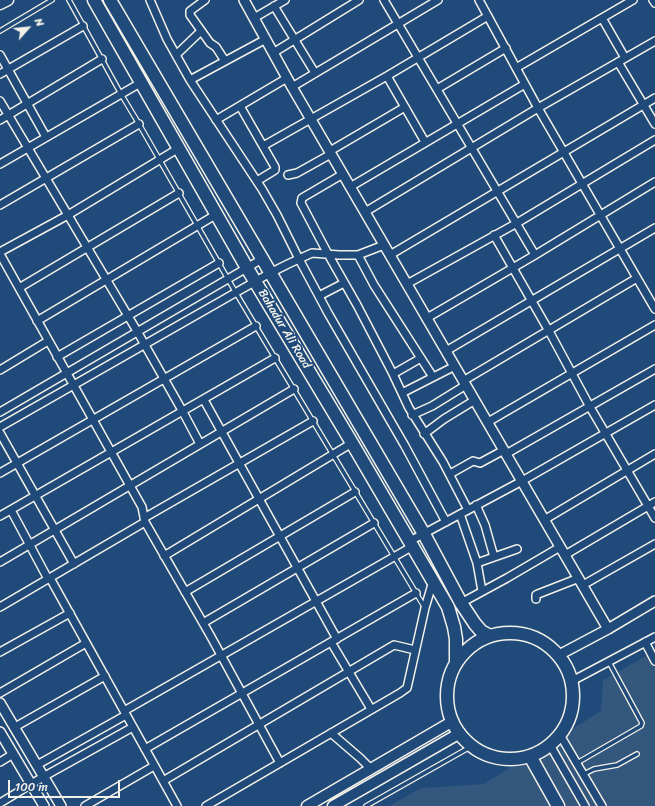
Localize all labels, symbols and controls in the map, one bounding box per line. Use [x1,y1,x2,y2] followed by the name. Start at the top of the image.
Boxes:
[8,8,48,48] north arrow
[29,15,49,30] text: N
[255,287,313,371] street label: Bahadur Ali Road
[10,772,122,798] scale bar
[15,776,48,798] text: 100 m

